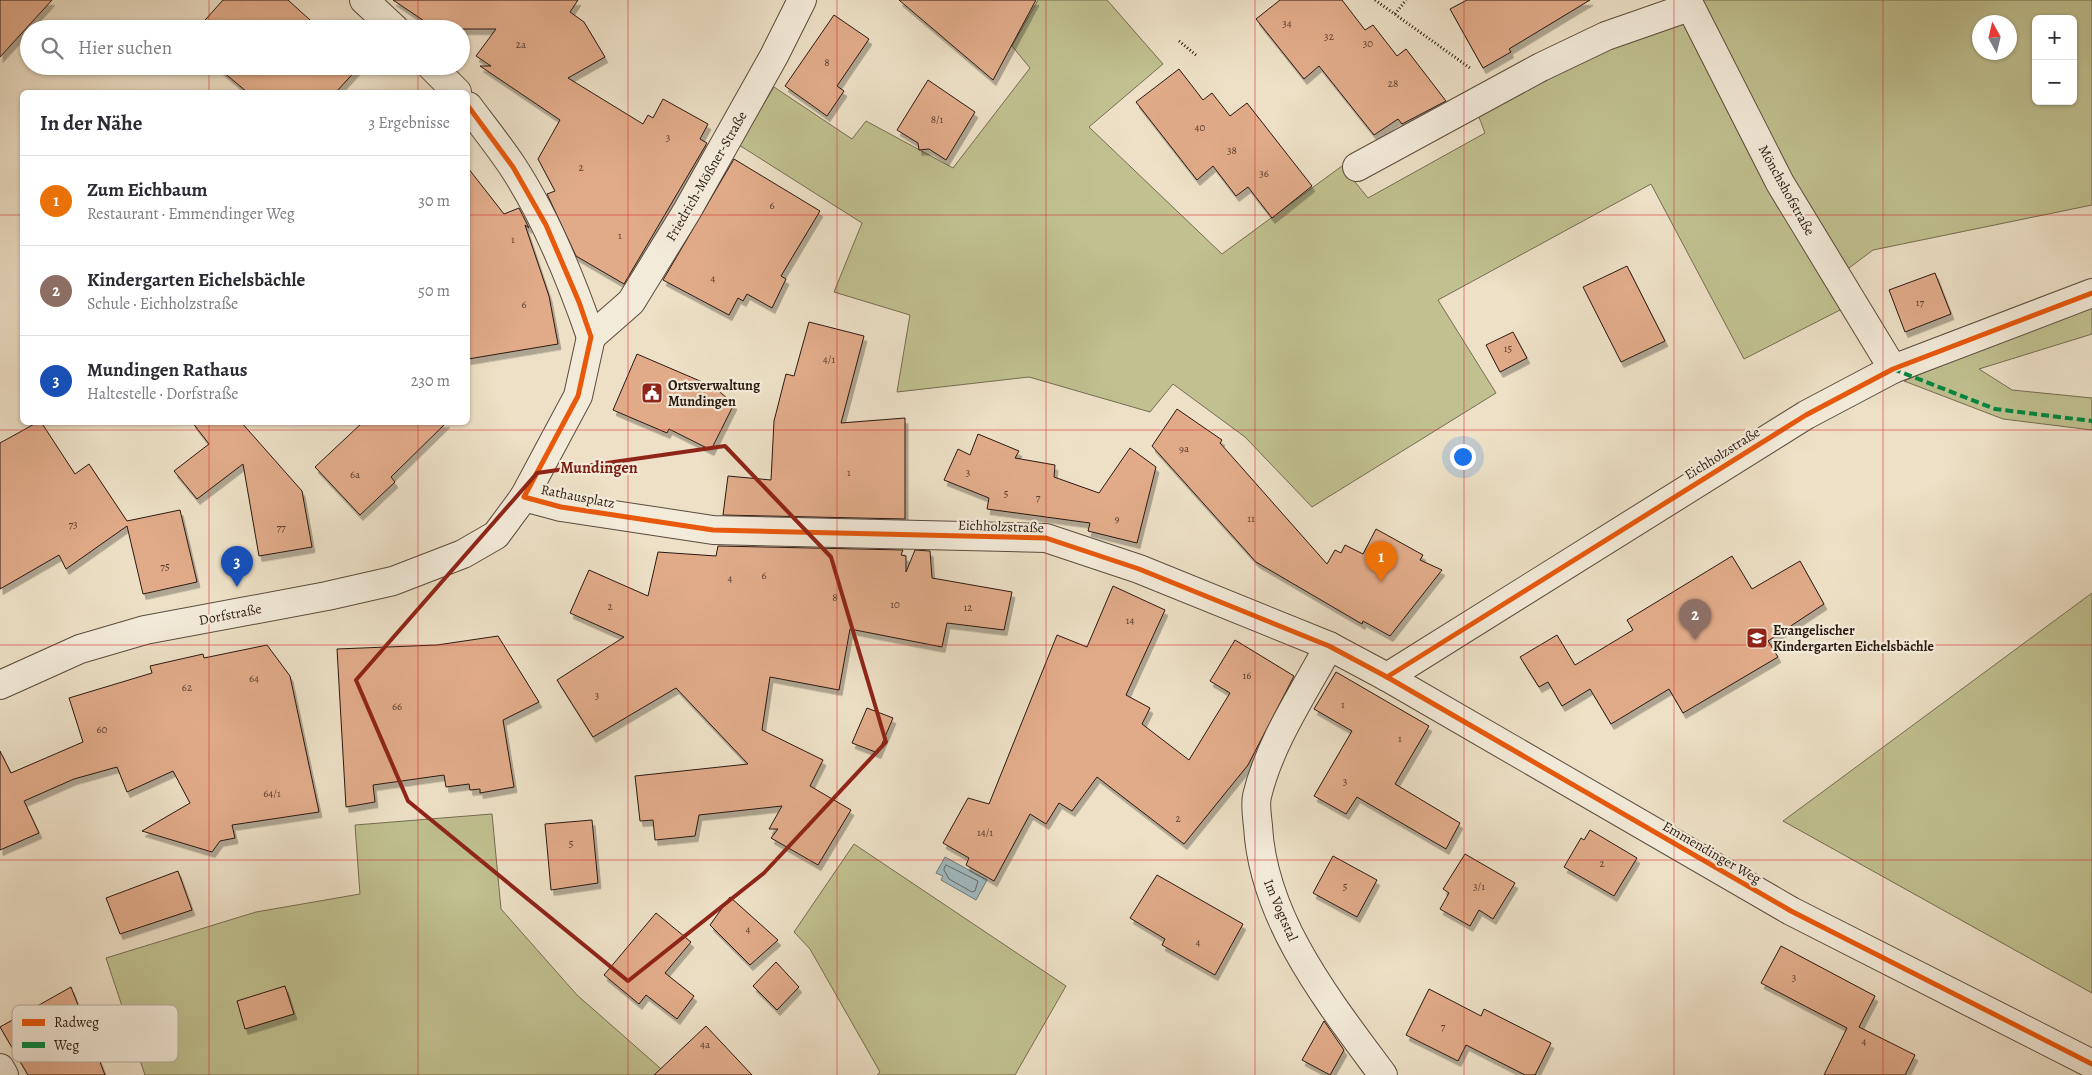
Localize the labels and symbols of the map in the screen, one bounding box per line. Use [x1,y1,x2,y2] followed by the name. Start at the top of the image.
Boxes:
[1972,15,2017,60] north arrow
[1282,16,1292,31] house number: 34
[1324,29,1334,44] house number: 32
[1363,36,1373,51] house number: 30
[516,37,527,52] house number: 2a
[824,55,830,70] house number: 8
[1388,76,1398,91] house number: 28
[661,108,751,245] street label: Friedrich-Mößner-Straße
[931,112,944,127] house number: 8/1
[1195,120,1206,135] house number: 40
[666,130,670,145] house number: 3
[1754,142,1819,239] street label: Mönchshofstraße
[1227,143,1237,158] house number: 38
[578,160,584,175] house number: 2
[1259,166,1269,181] house number: 36
[769,198,775,213] house number: 6
[618,228,622,243] house number: 1
[511,232,515,247] house number: 1
[711,271,716,286] house number: 4
[1916,295,1925,310] house number: 17
[521,297,527,312] house number: 6
[1504,341,1513,356] house number: 15
[823,352,835,367] house number: 4/1
[668,376,761,411] place label: Ortsverwaltung Mundingen
[640,381,664,405] public building icon: Ortsverwaltung Mundingen
[1681,423,1764,484] street label: Eichholzstraße
[1179,441,1190,456] house number: 9a
[1450,444,1476,470] your location
[560,457,638,479] district label: Mundingen
[847,465,851,480] house number: 1
[966,465,970,480] house number: 3
[350,467,361,482] house number: 6a
[539,480,617,513] street label: Rathausplatz
[1004,486,1009,501] house number: 5
[1036,490,1041,505] house number: 7
[1114,511,1120,526] house number: 9
[1247,511,1255,526] house number: 11
[958,516,1044,537] street label: Eichholzstraße
[68,517,78,532] house number: 73
[276,520,286,535] house number: 77
[1365,541,1397,582] pin: 1
[221,546,253,587] pin: 3
[160,559,170,574] house number: 75
[761,568,767,583] house number: 6
[728,571,733,586] house number: 4
[832,590,838,605] house number: 8
[890,597,900,612] house number: 10
[197,599,263,630] street label: Dorfstraße
[607,599,613,614] house number: 2
[1679,599,1711,640] pin: 2
[964,600,973,615] house number: 12
[1126,613,1134,628] house number: 14
[1773,621,1934,656] place label: Evangelischer Kindergarten Eichelsbächle
[1745,626,1769,650] school or university icon: Evangelischer Kindergarten Eichelsbächle
[1243,668,1251,683] house number: 16
[249,671,259,686] house number: 64
[182,680,192,695] house number: 62
[595,688,599,703] house number: 3
[1341,697,1345,712] house number: 1
[392,699,402,714] house number: 66
[97,722,108,737] house number: 60
[1398,731,1402,746] house number: 1
[1343,774,1347,789] house number: 3
[263,786,281,801] house number: 64/1
[1175,811,1181,826] house number: 2
[1659,817,1764,888] street label: Emmendinger Weg
[977,825,993,840] house number: 14/1
[569,836,574,851] house number: 5
[1599,856,1605,871] house number: 2
[1259,876,1302,945] street label: Im Vogtstal
[1343,879,1348,894] house number: 5
[1473,879,1485,894] house number: 3/1
[746,922,751,937] house number: 4
[1196,935,1201,950] house number: 4
[1792,970,1796,985] house number: 3
[12,1005,178,1062] legend
[54,1013,99,1032] text: Radweg
[1441,1019,1446,1034] house number: 7
[1862,1034,1867,1049] house number: 4
[53,1036,79,1055] text: Weg
[700,1037,711,1052] house number: 4a

